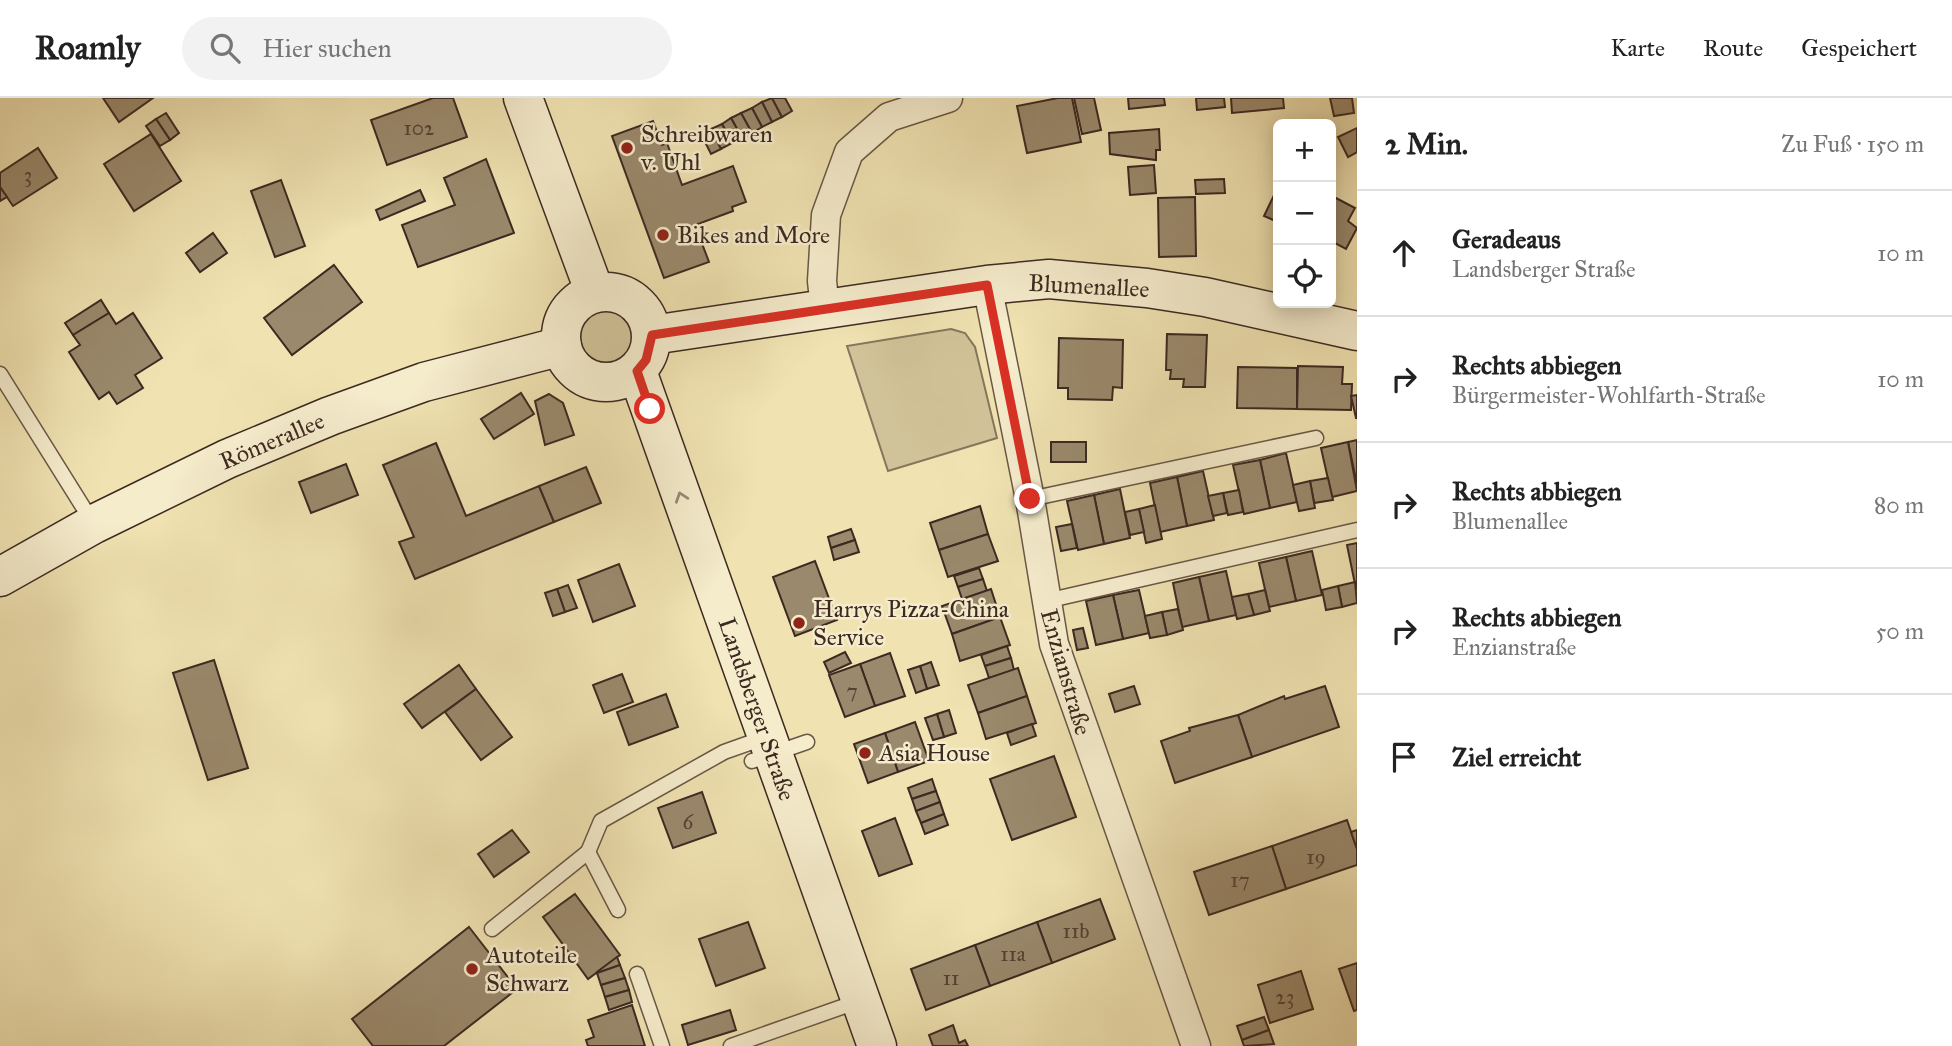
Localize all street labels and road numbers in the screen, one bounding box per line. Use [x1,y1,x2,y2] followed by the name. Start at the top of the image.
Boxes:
[1028,268,1150,304] street label: Blumenallee
[215,406,329,476] street label: Römerallee
[1034,605,1098,739] street label: Enzianstraße
[712,614,802,804] street label: Landsberger Straße

